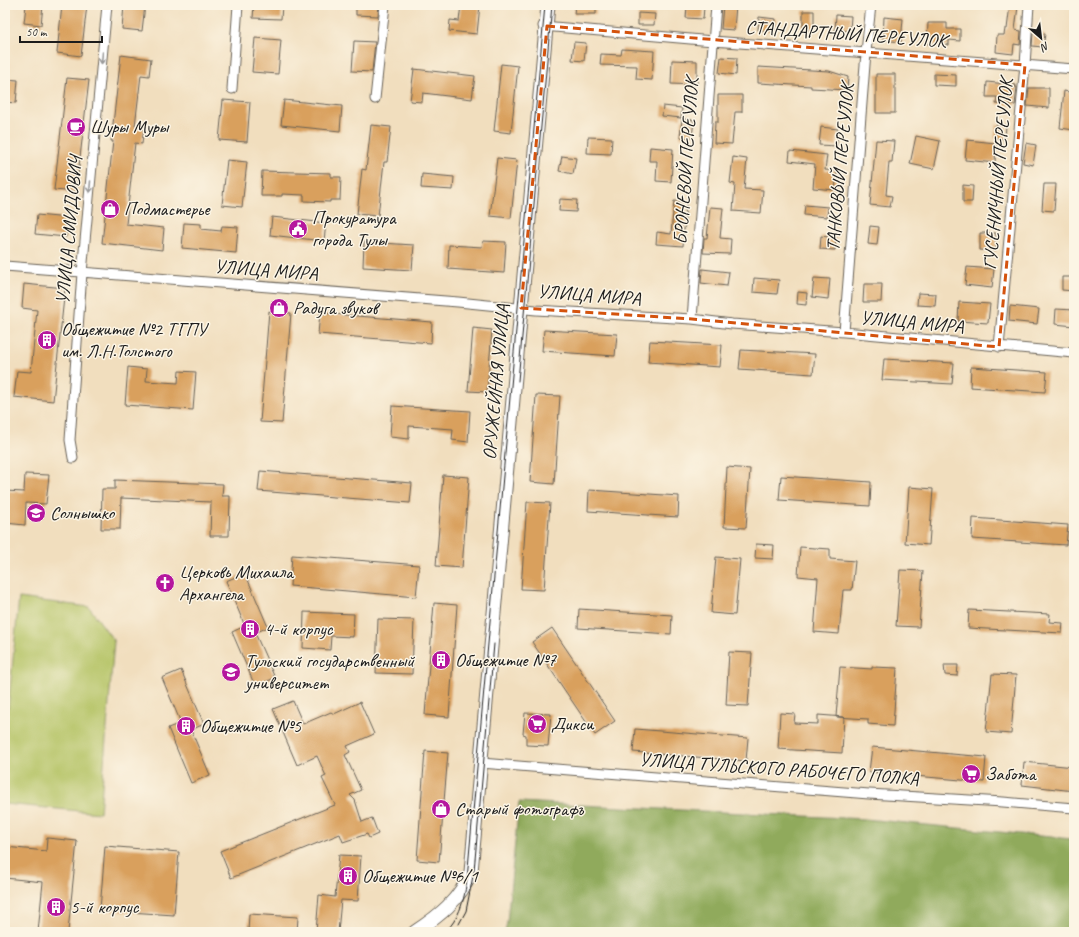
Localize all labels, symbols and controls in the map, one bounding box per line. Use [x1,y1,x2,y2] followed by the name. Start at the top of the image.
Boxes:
[745,15,951,53] street label: СТАНДАРТНЫЙ ПЕРЕУЛОК
[20,18,102,44] scale bar
[1021,18,1061,58] north arrow
[26,24,48,40] text: 50 m
[1037,39,1052,56] text: N
[98,51,105,64] one-way arrow
[668,73,704,245] street label: БРОНЕВОЙ ПЕРЕУЛОК
[978,74,1019,271] street label: ГУСЕНИЧНЫЙ ПЕРЕУЛОК
[821,79,860,252] street label: ТАНКОВЫЙ ПЕРЕУЛОК
[90,115,170,139] place label: Шуры Муры
[65,116,87,138] cafe icon: Шуры Муры
[51,152,88,305] street label: УЛИЦА СМИДОВИЧ
[86,180,93,193] one-way arrow
[124,197,211,221] place label: Подмастерье
[99,198,121,220] shop icon: Подмастерье
[312,206,397,252] place label: Прокуратура города Тулы
[287,218,309,240] public building icon: Прокуратура города Тулы
[213,254,319,286] street label: УЛИЦА МИРА
[536,279,642,311] street label: УЛИЦА МИРА
[293,296,381,320] place label: Радуга звуков
[268,297,290,319] shop icon: Радуга звуков
[477,303,515,461] street label: ОРУЖЕЙНАЯ УЛИЦА
[859,306,965,339] street label: УЛИЦА МИРА
[61,317,210,363] place label: Общежитие №2 ТГПУ им. Л.Н.Толстого
[36,329,58,351] building icon: Общежитие №2 ТГПУ им. Л.Н.Толстого
[50,501,116,525] place label: Солнышко
[25,502,47,524] school or university icon: Солнышко
[179,560,295,606] place label: Церковь Михаила Архангела
[154,572,176,594] church icon: Церковь Михаила Архангела
[264,617,334,641] place label: 4-й корпус
[239,618,261,640] building icon: 4-й корпус
[455,648,558,672] place label: Общежитие №7
[244,649,415,695] place label: Тульский государственный университет
[430,649,452,671] building icon: Общежитие №7
[220,661,242,683] school or university icon: Тульский государственный университет
[551,712,595,736] place label: Дикси
[526,713,548,735] supermarket icon: Дикси
[200,714,303,738] place label: Общежитие №5
[175,715,197,737] building icon: Общежитие №5
[638,747,920,791] street label: УЛИЦА ТУЛЬСКОГО РАБОЧЕГО ПОЛКА
[985,762,1038,786] place label: Забота
[960,763,982,785] supermarket icon: Забота
[455,797,585,821] place label: Старый фотографъ
[430,798,452,820] shop icon: Старый фотографъ
[362,864,479,888] place label: Общежитие №6/1
[337,865,359,887] building icon: Общежитие №6/1
[70,895,140,919] place label: 5-й корпус
[45,896,67,918] building icon: 5-й корпус

